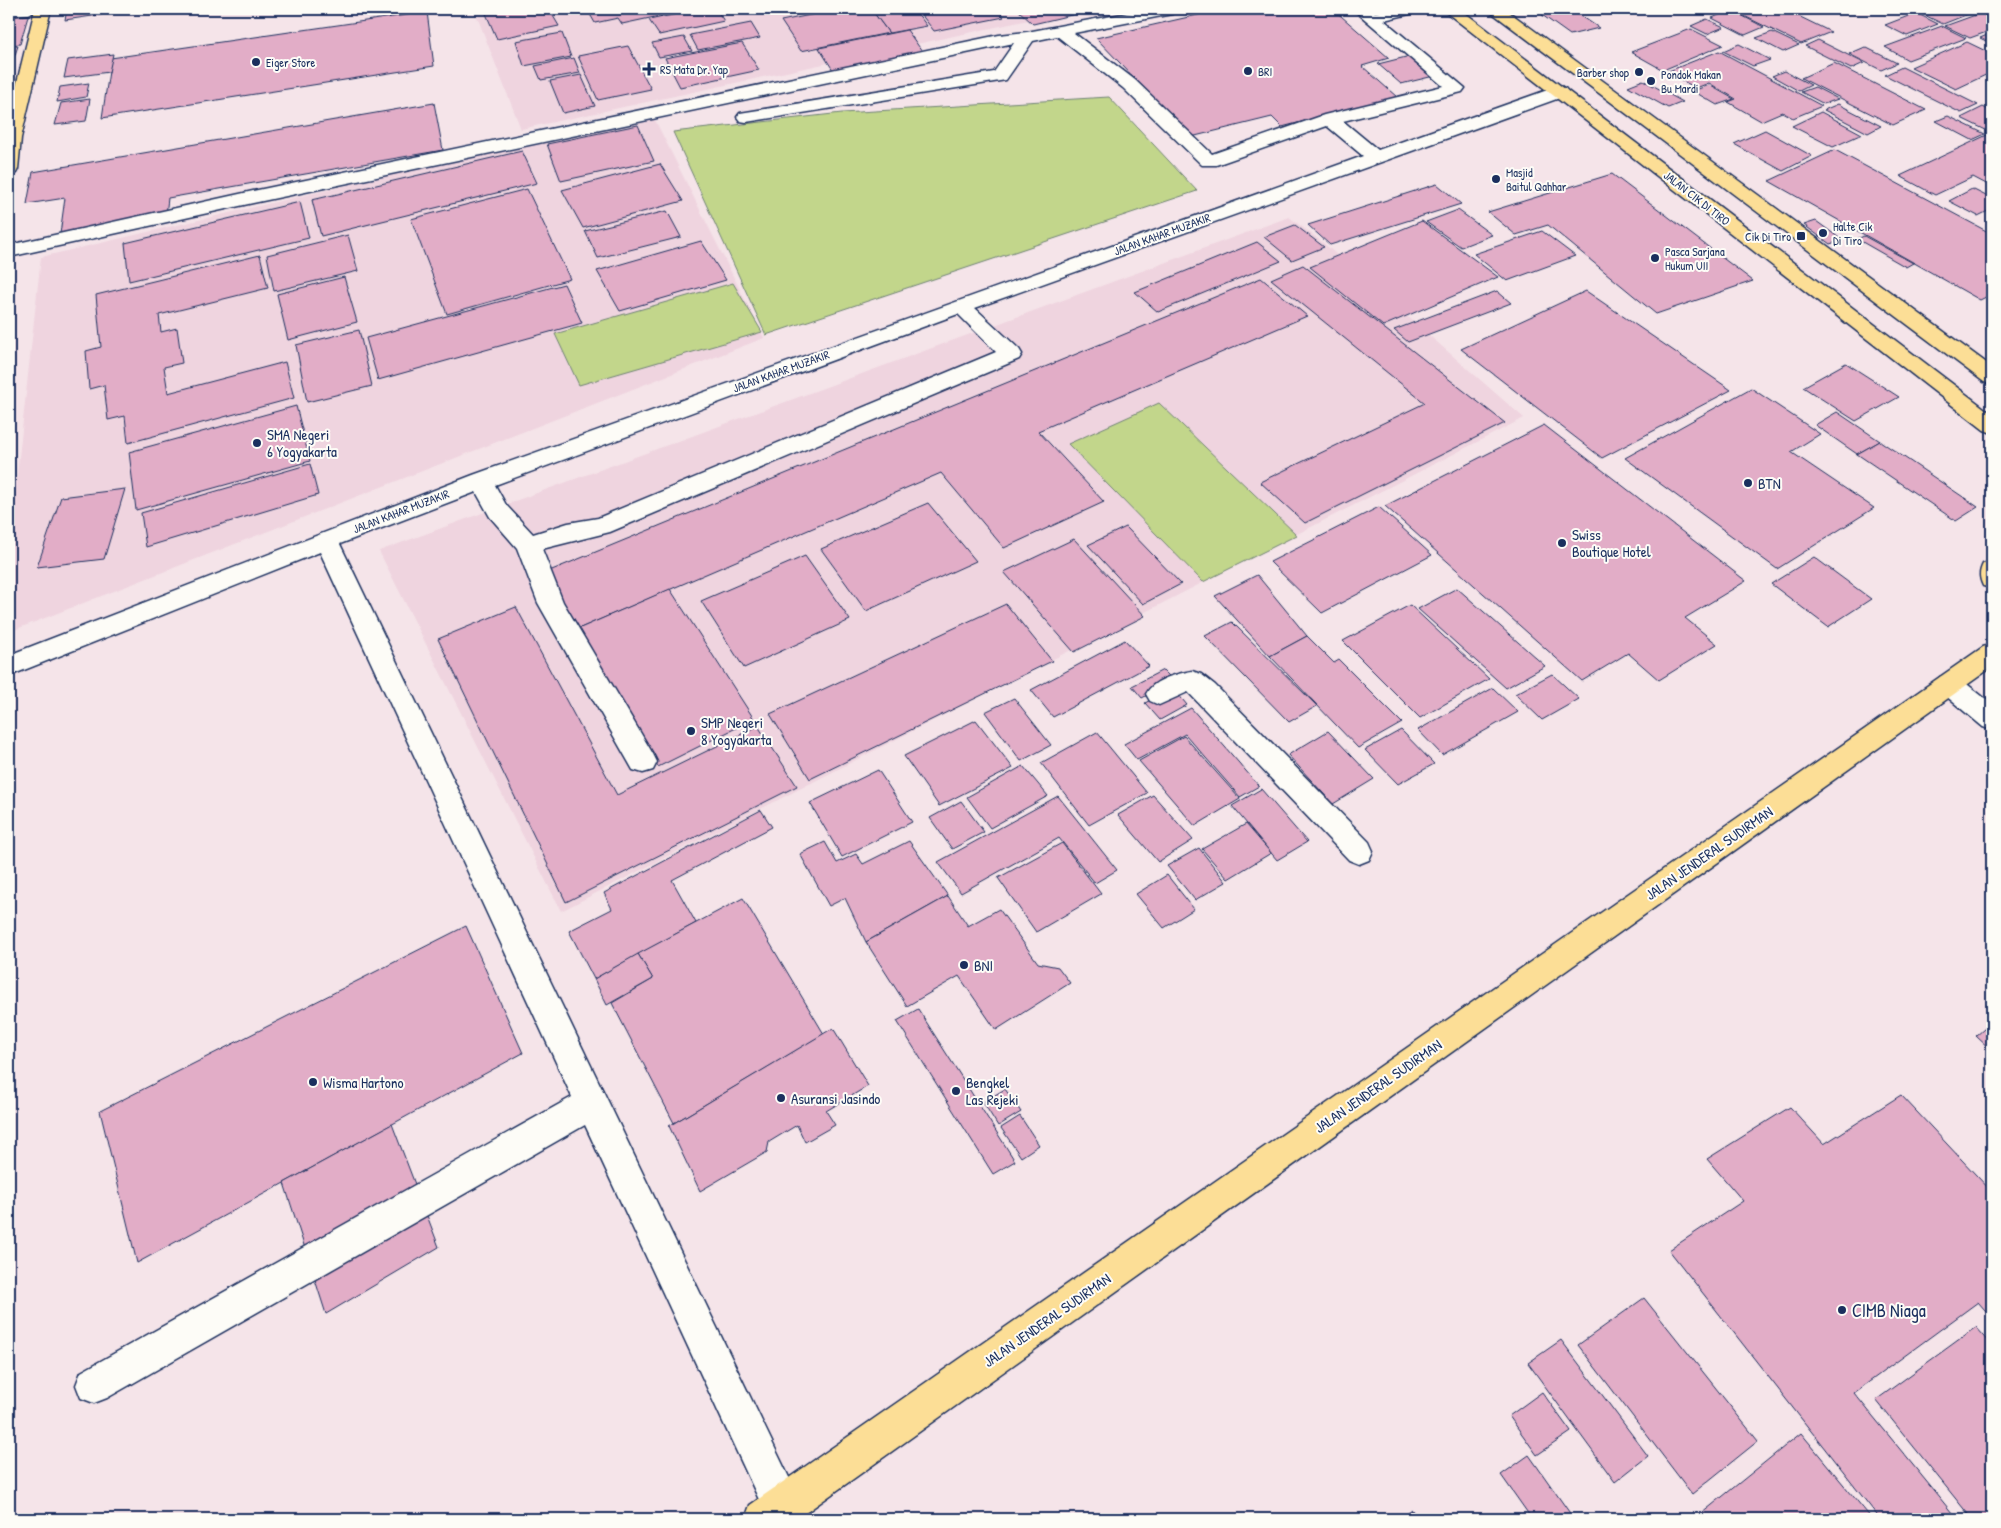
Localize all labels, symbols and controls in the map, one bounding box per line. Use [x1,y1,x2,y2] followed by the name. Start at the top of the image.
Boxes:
[266,54,316,71] place label: Eiger Store
[250,56,262,68] marker: Eiger Store
[660,61,728,78] place label: RS Mata Dr. Yap
[642,62,656,76] marker: RS Mata Dr. Yap
[1258,63,1272,80] place label: BRI
[1577,64,1629,81] place label: Barber shop
[1242,65,1254,77] marker: BRI
[1633,66,1645,78] marker: Barber shop
[1661,66,1721,97] place label: Pondok Makan Bu Mardi
[1645,75,1657,87] marker: Pondok Makan Bu Mardi
[1506,164,1567,195] place label: Masjid Baitul Qahhar
[1660,167,1734,230] street label: JALAN CIK DI TIRO
[1490,173,1502,185] marker: Masjid Baitul Qahhar
[1111,208,1213,259] street label: JALAN KAHAR MUZAKIR
[1833,218,1872,249] place label: Halte Cik Di Tiro
[1817,227,1829,239] marker: Halte Cik Di Tiro
[1745,228,1791,245] place label: Cik Di Tiro
[1795,230,1807,242] marker: Cik Di Tiro
[1665,243,1725,274] place label: Pasca Sarjana Hukum UII
[1649,252,1661,264] marker: Pasca Sarjana Hukum UII
[730,345,832,396] street label: JALAN KAHAR MUZAKIR
[267,424,337,462] place label: SMA Negeri 6 Yogyakarta
[251,437,263,449] marker: SMA Negeri 6 Yogyakarta
[1758,473,1781,494] place label: BTN
[1742,477,1754,489] marker: BTN
[350,485,452,537] street label: JALAN KAHAR MUZAKIR
[1572,524,1651,562] place label: Swiss Boutique Hotel
[1556,537,1568,549] marker: Swiss Boutique Hotel
[701,712,772,750] place label: SMP Negeri 8 Yogyakarta
[685,725,697,737] marker: SMP Negeri 8 Yogyakarta
[1641,801,1777,905] street label: JALAN JENDERAL SUDIRMAN
[974,955,993,976] place label: BNI
[958,959,970,971] marker: BNI
[1310,1034,1446,1138] street label: JALAN JENDERAL SUDIRMAN
[323,1072,404,1093] place label: Wisma Hartono
[966,1072,1019,1110] place label: Bengkel Las Rejeki
[307,1076,319,1088] marker: Wisma Hartono
[950,1085,962,1097] marker: Bengkel Las Rejeki
[791,1088,880,1109] place label: Asuransi Jasindo
[775,1092,787,1104] marker: Asuransi Jasindo
[979,1268,1115,1372] street label: JALAN JENDERAL SUDIRMAN
[1852,1298,1926,1323] place label: CIMB Niaga
[1836,1304,1848,1316] marker: CIMB Niaga

